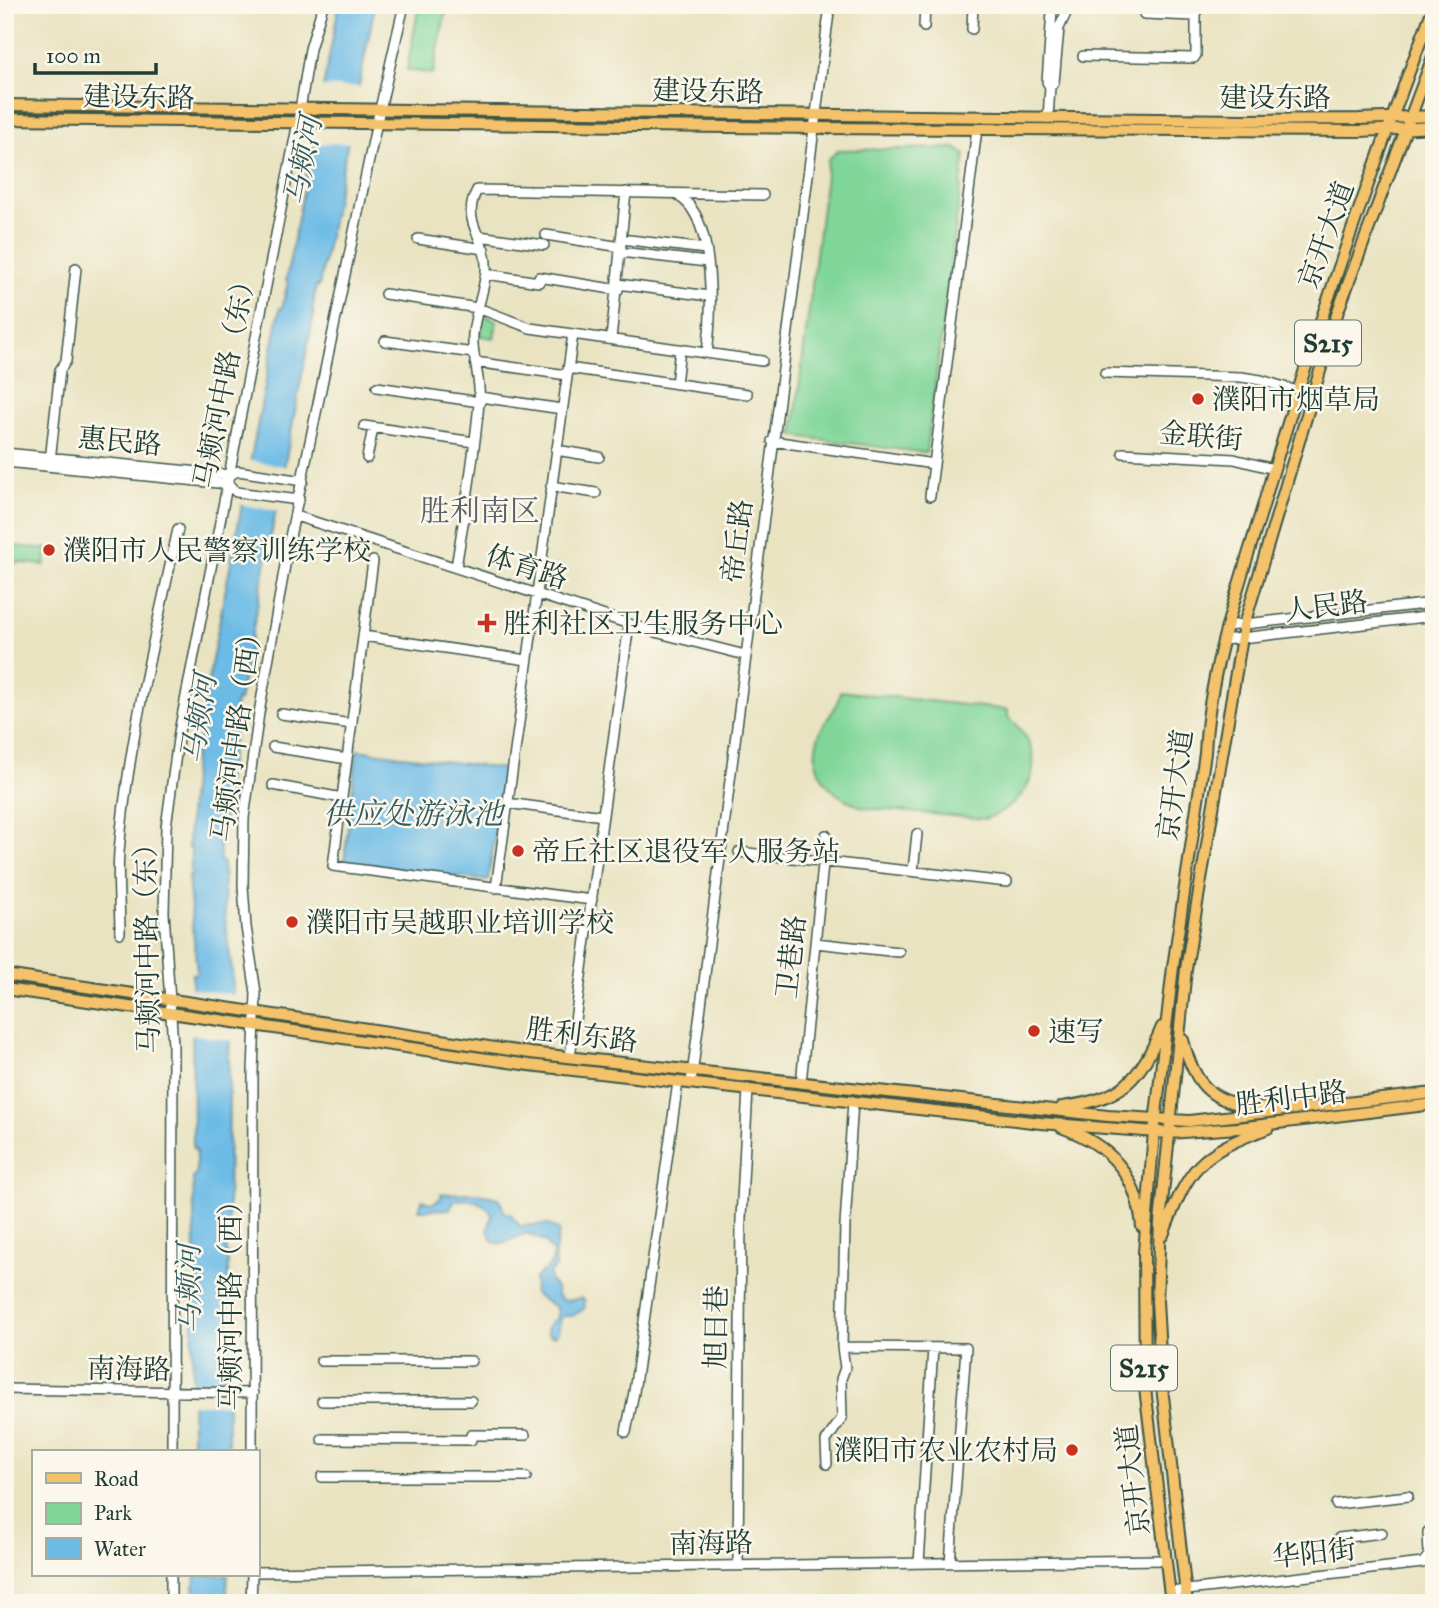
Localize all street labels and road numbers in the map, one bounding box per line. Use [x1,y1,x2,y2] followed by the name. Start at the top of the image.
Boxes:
[652,73,764,109] street label: 建设东路
[83,79,195,115] street label: 建设东路
[1219,80,1331,115] street label: 建设东路
[1290,176,1362,294] street label: 京开大道
[186,265,264,491] street label: 马颊河中路（东）
[1295,320,1361,366] road number: S215
[1158,415,1244,457] street label: 金联街
[77,420,163,462] street label: 惠民路
[715,497,759,585] street label: 帝丘路
[482,537,572,597] street label: 体育路
[1282,584,1370,628] street label: 人民路
[204,618,270,844] street label: 马颊河中路（西）
[1150,727,1200,843] street label: 京开大道
[128,830,166,1054] street label: 马颊河中路（东）
[769,913,813,1001] street label: 卫巷路
[524,1011,640,1059] street label: 胜利东路
[1233,1074,1349,1122] street label: 胜利中路
[213,1187,248,1411] street label: 马颊河中路（西）
[698,1285,734,1369] street label: 旭日巷
[1111,1345,1177,1390] road number: S215
[87,1351,171,1387] street label: 南海路
[1109,1422,1157,1538] street label: 京开大道
[669,1525,753,1561] street label: 南海路
[1270,1531,1358,1575] street label: 华阳街

